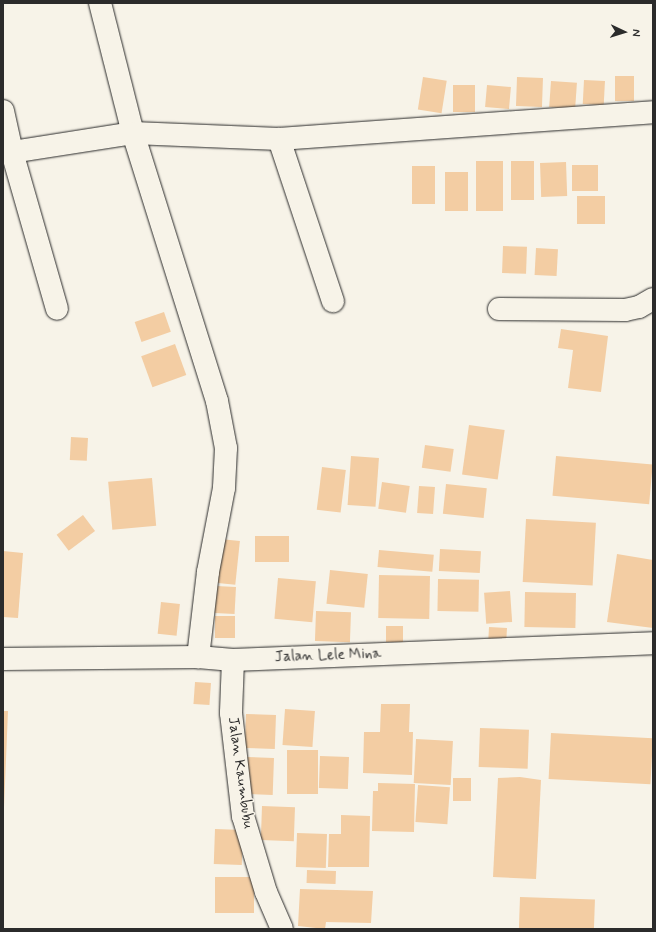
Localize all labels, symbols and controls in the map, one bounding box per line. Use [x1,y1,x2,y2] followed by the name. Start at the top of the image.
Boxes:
[604,12,644,52] north arrow
[629,29,643,37] text: N
[274,645,382,667] street label: Jalan Lele Mina
[223,716,257,830] street label: Jalan Kaumbubu

